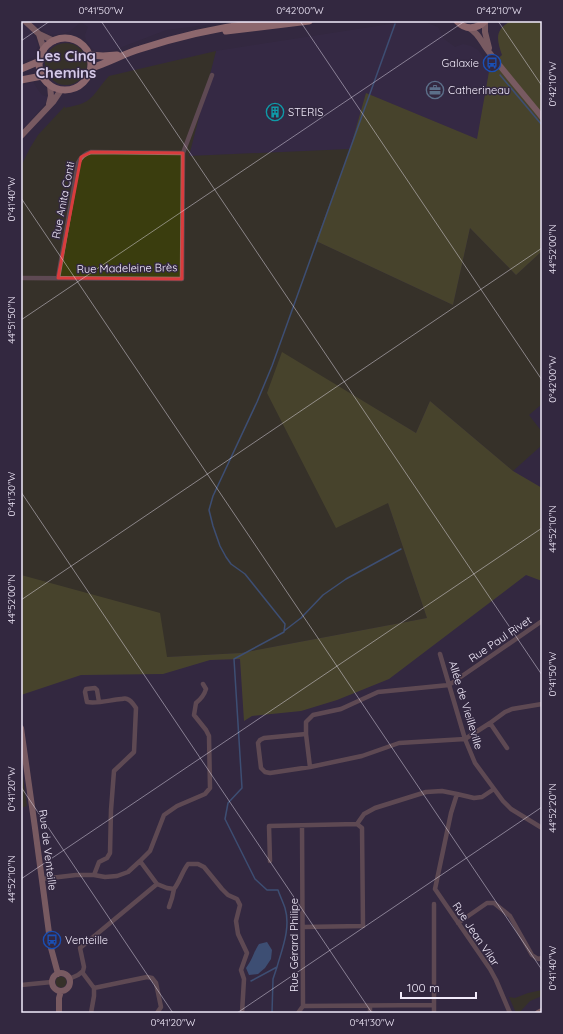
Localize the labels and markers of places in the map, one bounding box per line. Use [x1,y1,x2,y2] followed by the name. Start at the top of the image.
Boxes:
[482,53,502,73] bus stop icon: Galaxie
[441,56,479,70] place label: Galaxie
[425,80,445,100] office icon: Catherineau
[448,83,510,97] place label: Catherineau
[265,102,285,122] building icon: STERIS
[288,105,323,119] place label: STERIS
[42,930,62,950] bus stop icon: Venteille
[65,933,108,947] place label: Venteille

